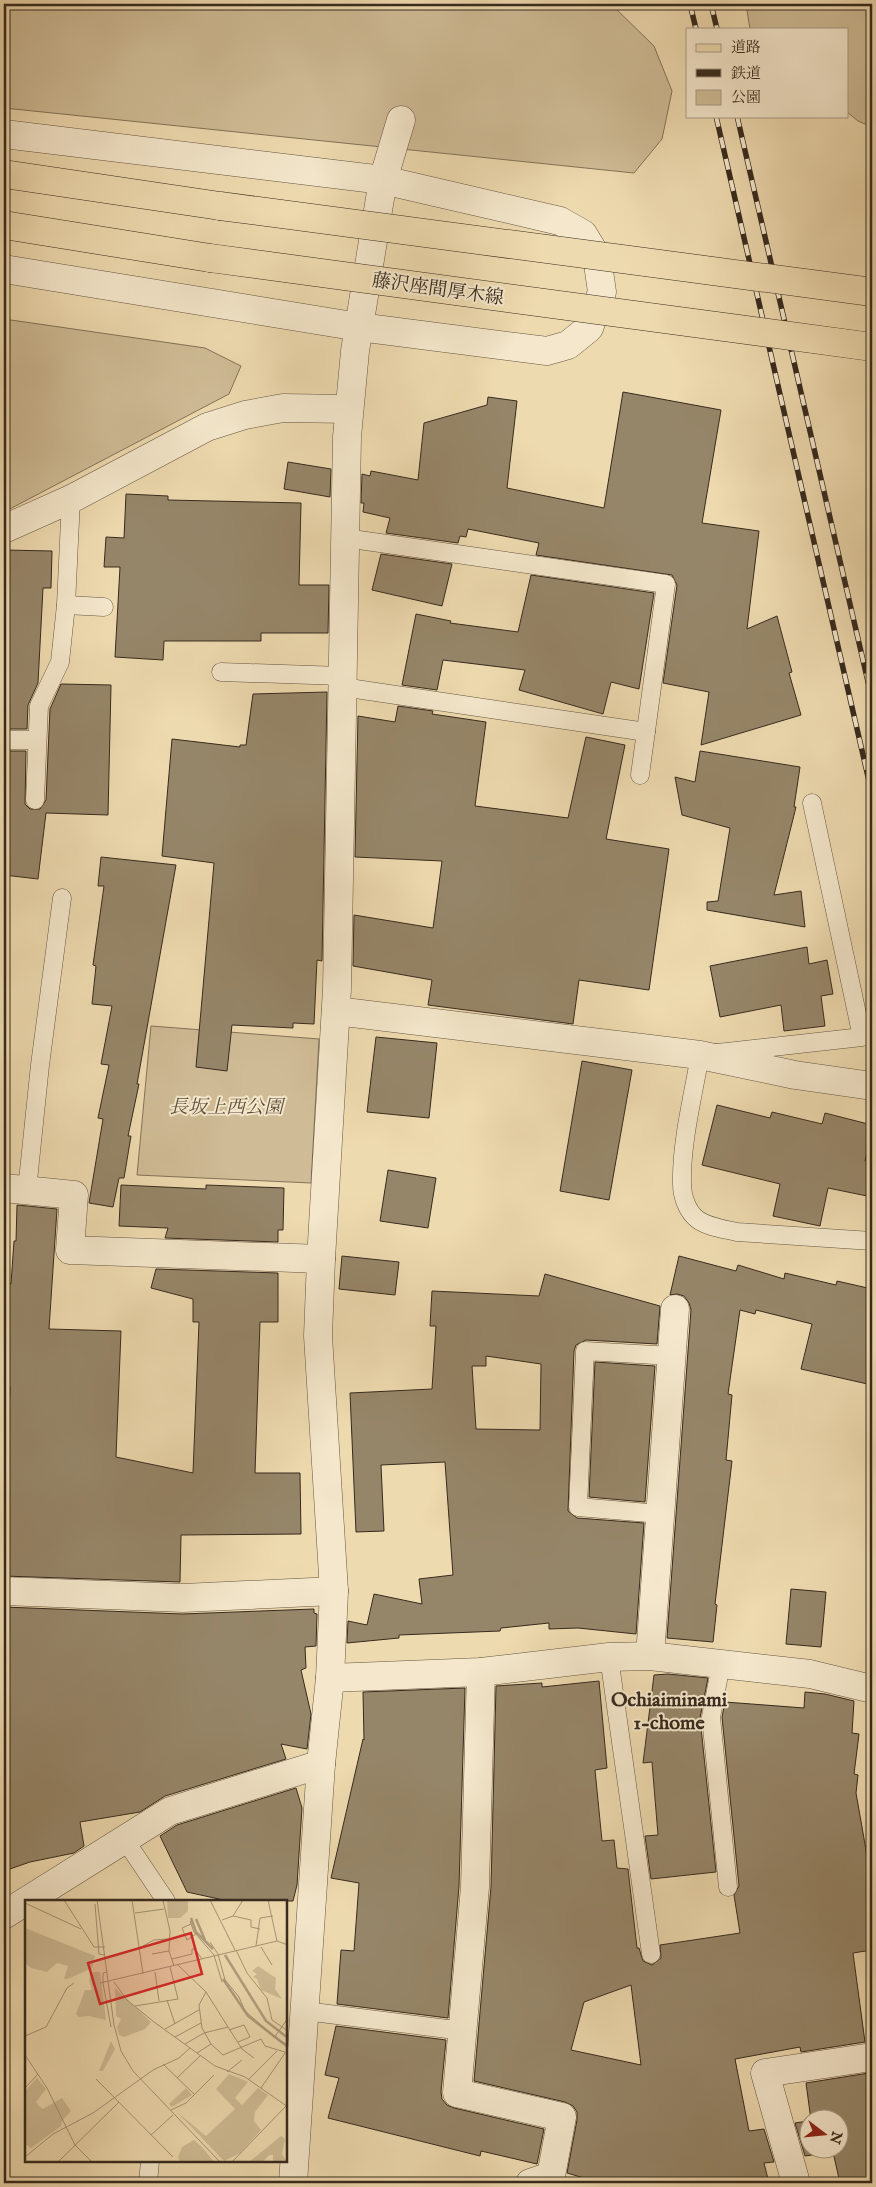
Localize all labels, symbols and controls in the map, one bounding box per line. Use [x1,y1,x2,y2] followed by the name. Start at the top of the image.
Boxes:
[686,28,848,118] legend
[731,38,761,57] text: 道路
[731,64,761,83] text: 鉄道
[731,88,761,107] text: 公園
[370,269,505,311] street label: 藤沢座間厚木線
[169,1096,286,1120] park label: 長坂上西公園
[611,1688,728,1736] district label: Ochiaiminami 1-chome
[25,1900,288,2162] inset map
[798,2110,848,2160] north arrow
[825,2128,846,2146] text: N

